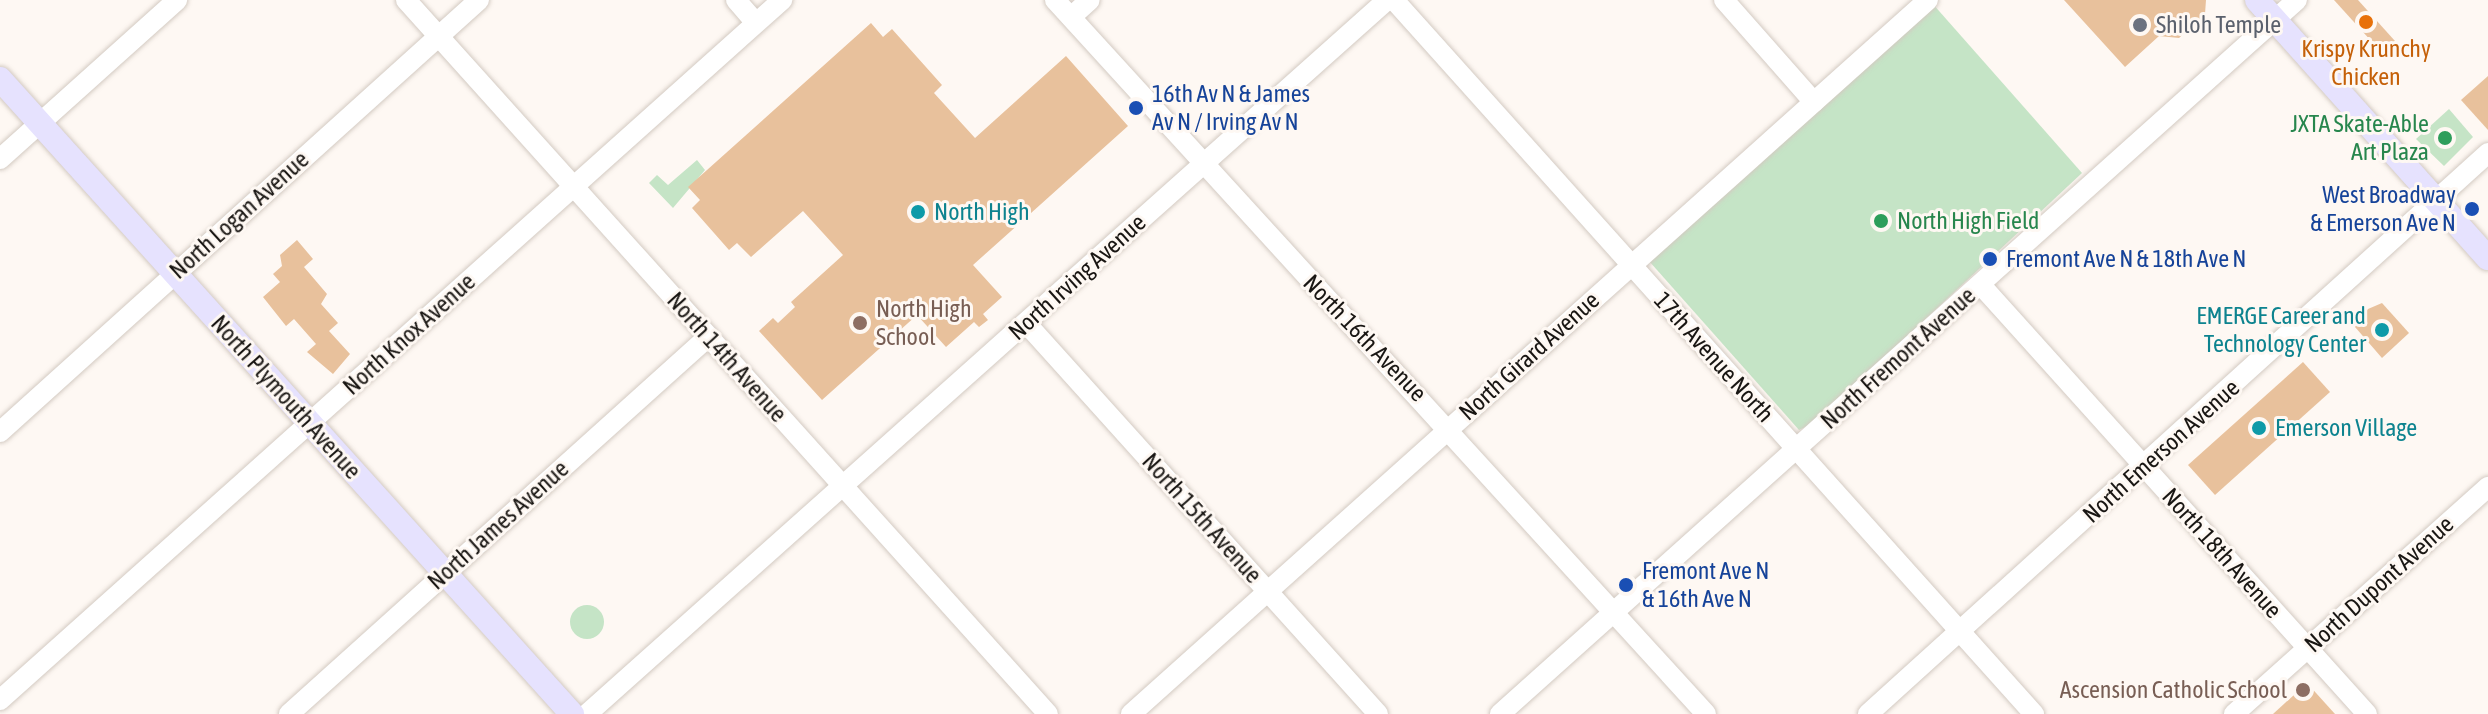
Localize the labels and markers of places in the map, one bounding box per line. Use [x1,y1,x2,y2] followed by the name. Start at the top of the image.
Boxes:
[2156,11,2281,39] place label: Shiloh Temple
[2357,13,2375,31] marker: Krispy Krunchy Chicken
[2131,16,2149,34] marker: Shiloh Temple
[2301,35,2431,91] place label: Krispy Krunchy Chicken
[1152,80,1310,136] place label: 16th Av N & James Av N / Irving Av N
[1127,99,1145,117] marker: 16th Av N & James Av N / Irving Av N
[2290,110,2429,166] place label: JXTA Skate-Able Art Plaza
[2436,129,2454,147] marker: JXTA Skate-Able Art Plaza
[2310,181,2456,237] place label: West Broadway & Emerson Ave N
[934,198,1030,226] place label: North High
[2463,200,2481,218] marker: West Broadway & Emerson Ave N
[909,203,927,221] marker: North High
[1897,207,2039,235] place label: North High Field
[1872,212,1890,230] marker: North High Field
[2006,245,2247,273] place label: Fremont Ave N & 18th Ave N
[1981,250,1999,268] marker: Fremont Ave N & 18th Ave N
[876,295,972,351] place label: North High School
[2196,302,2366,358] place label: EMERGE Career and Technology Center
[851,314,869,332] marker: North High School
[2373,321,2391,339] marker: EMERGE Career and Technology Center
[2275,414,2417,442] place label: Emerson Village
[2250,419,2268,437] marker: Emerson Village
[1642,557,1769,613] place label: Fremont Ave N & 16th Ave N
[1617,576,1635,594] marker: Fremont Ave N & 16th Ave N
[2060,676,2287,704] place label: Ascension Catholic School
[2294,681,2312,699] marker: Ascension Catholic School

